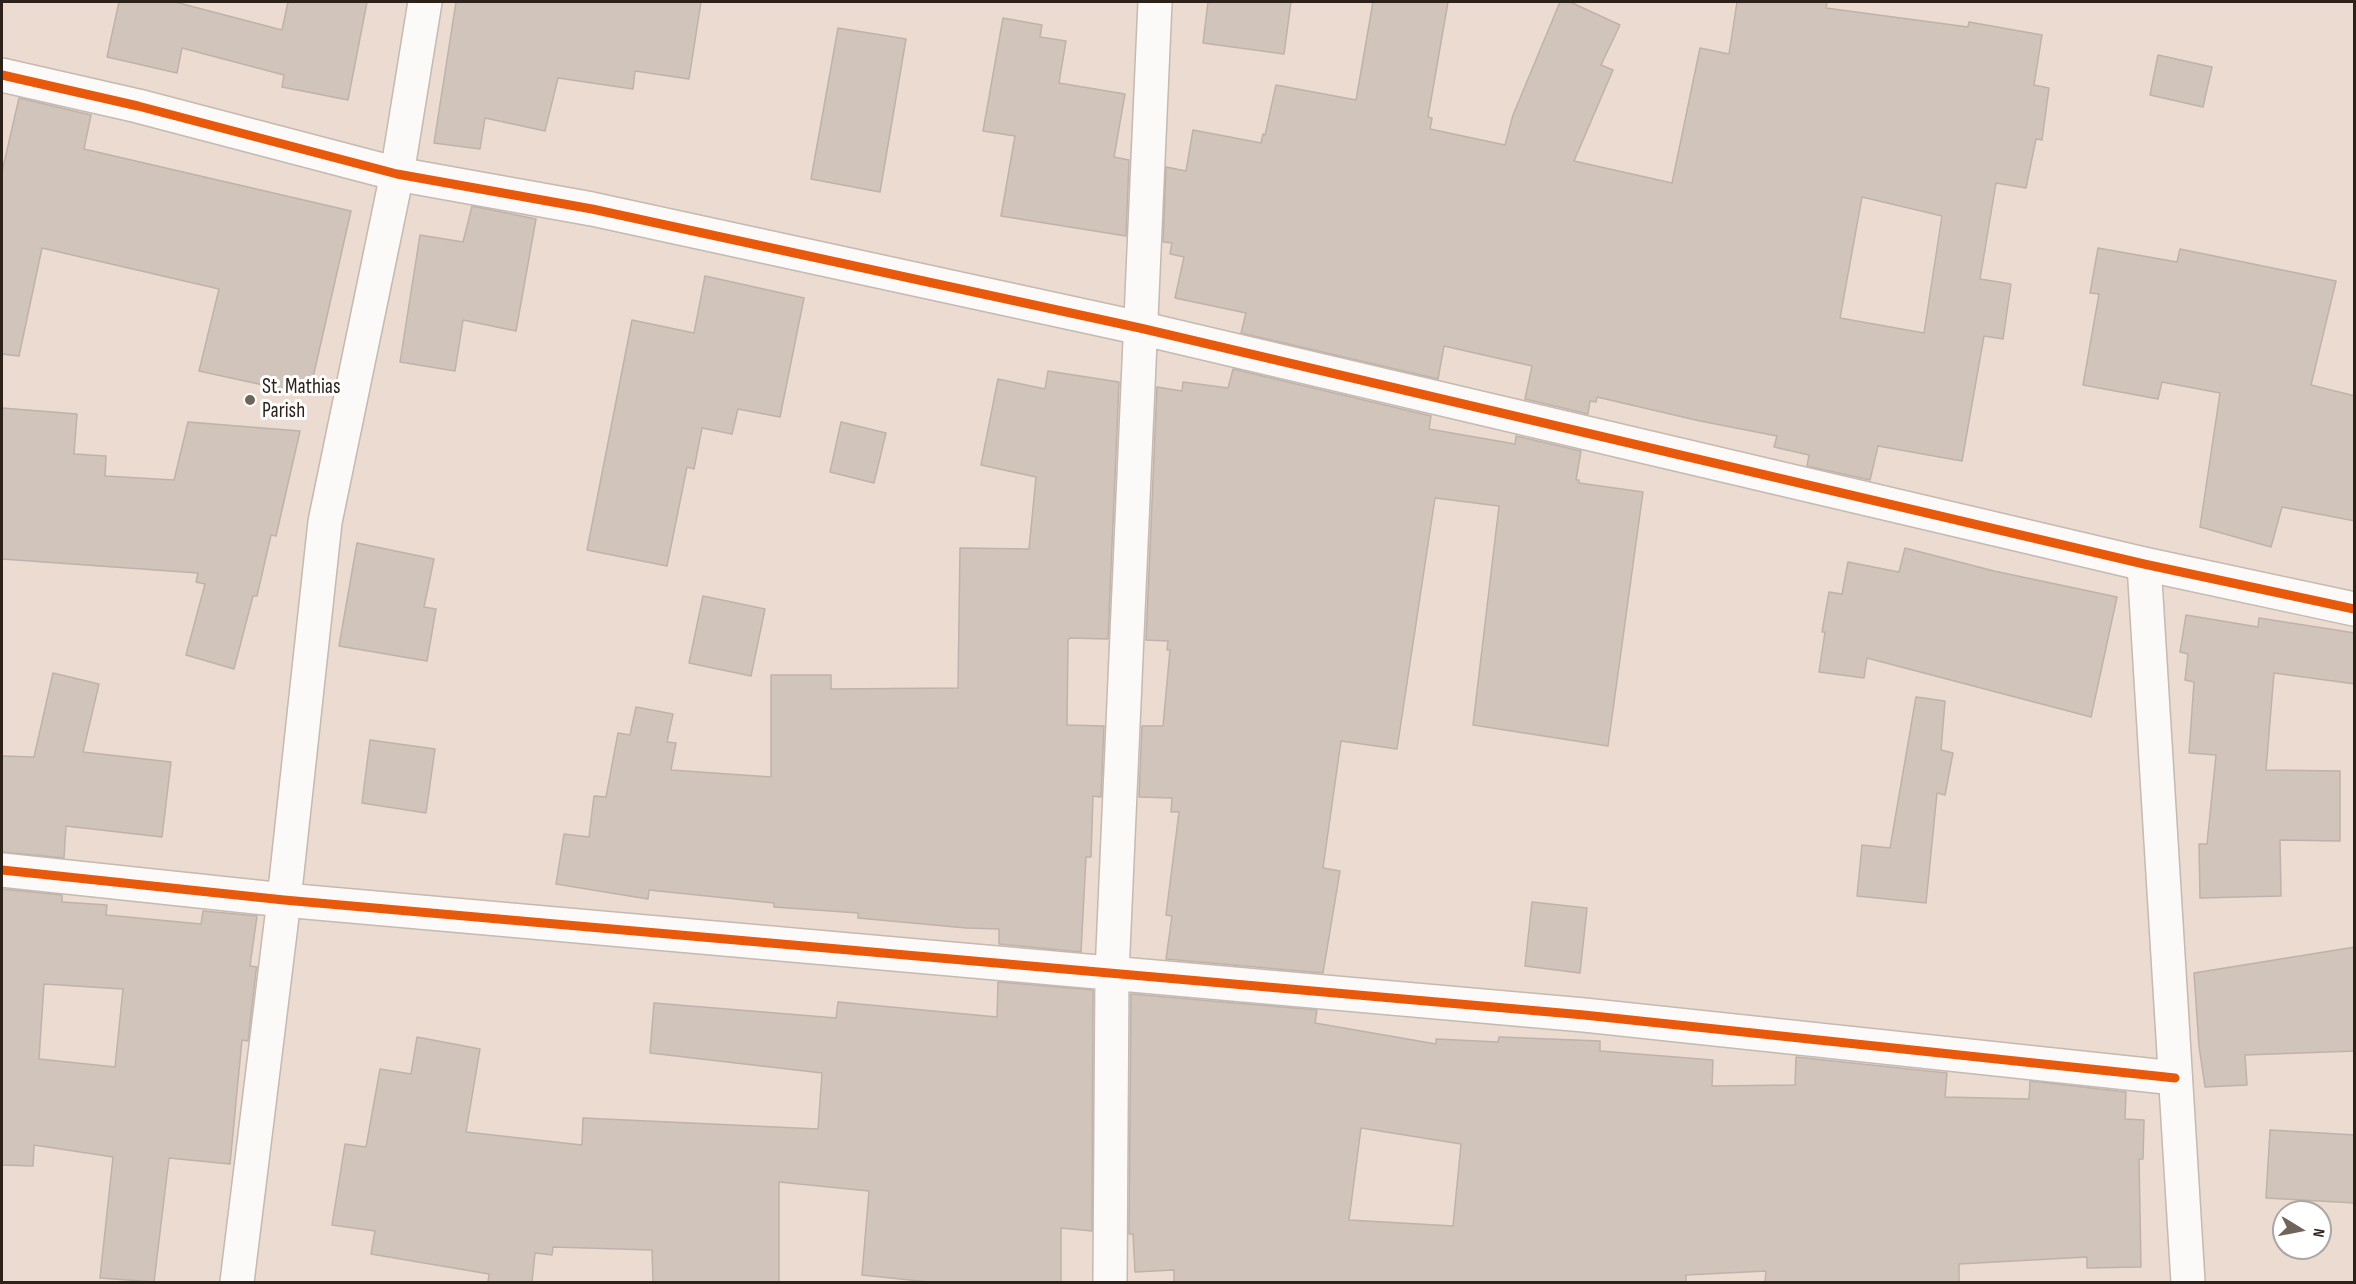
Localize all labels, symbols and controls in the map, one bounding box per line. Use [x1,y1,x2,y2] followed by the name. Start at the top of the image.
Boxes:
[262,375,340,425] place label: St. Mathias Parish
[243,393,257,407] marker: St. Mathias Parish
[2272,1200,2332,1260] north arrow
[2308,1227,2328,1239] text: N

